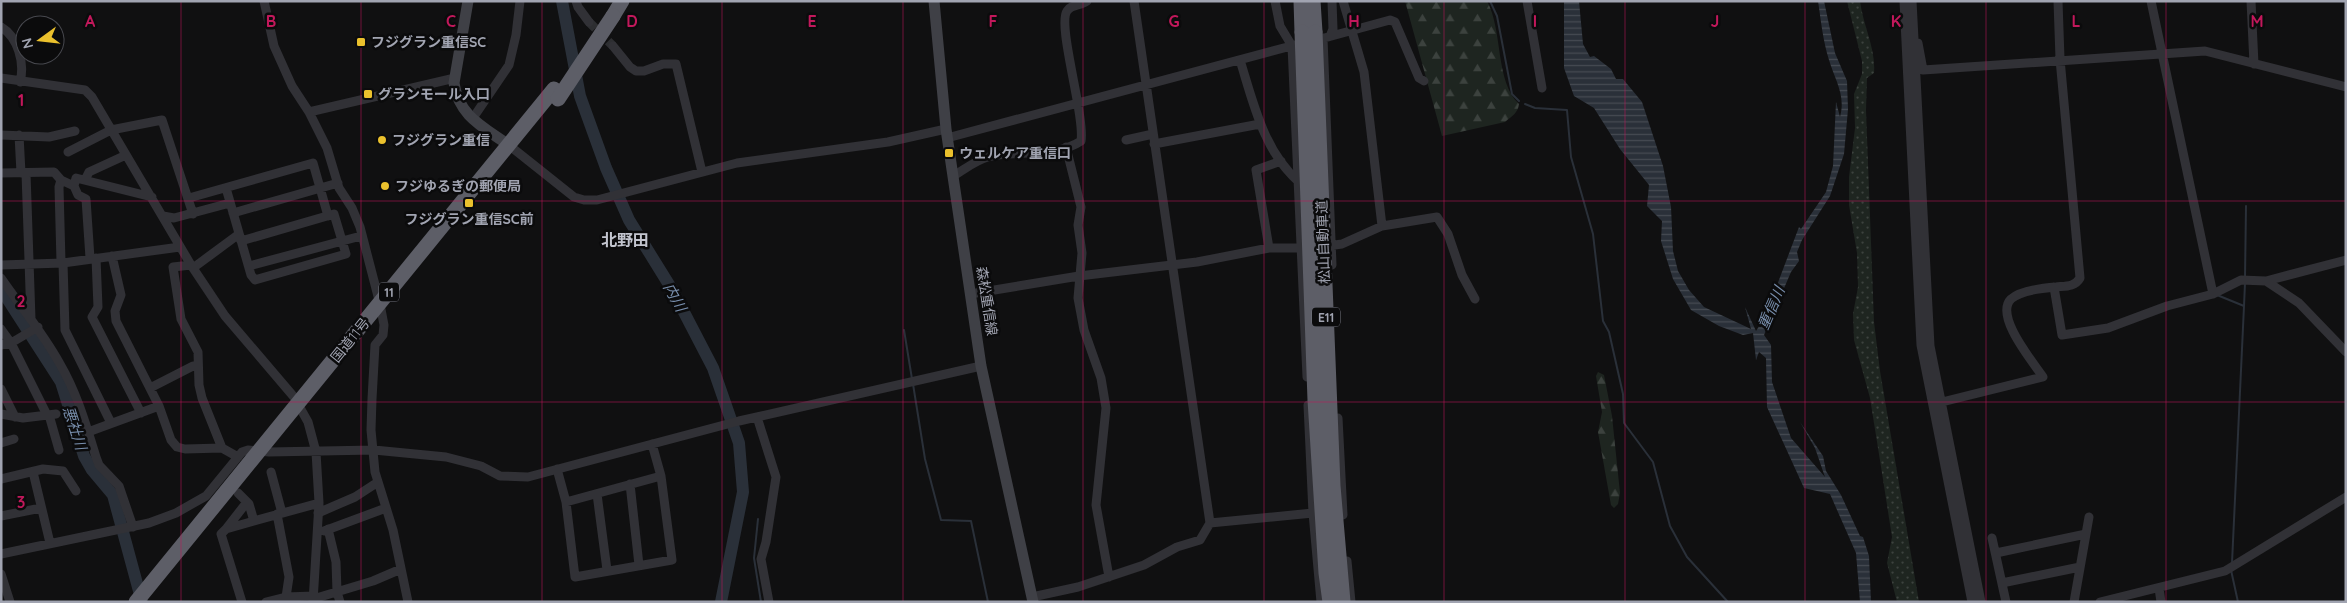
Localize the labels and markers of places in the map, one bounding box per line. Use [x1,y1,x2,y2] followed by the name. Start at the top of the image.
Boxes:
[371,33,486,51] place label: フジグラン重信SC
[355,36,367,48] marker: フジグラン重信SC
[378,85,490,103] place label: グランモール入口
[362,88,374,100] marker: グランモール入口
[392,131,490,149] place label: フジグラン重信
[376,134,388,146] marker: フジグラン重信
[959,144,1071,162] place label: ウェルケア重信口
[943,147,955,159] marker: ウェルケア重信口
[395,177,521,195] place label: フジゆるぎの郵便局
[379,180,391,192] marker: フジゆるぎの郵便局
[463,197,475,209] marker: フジグラン重信SC前
[404,210,534,228] place label: フジグラン重信SC前

